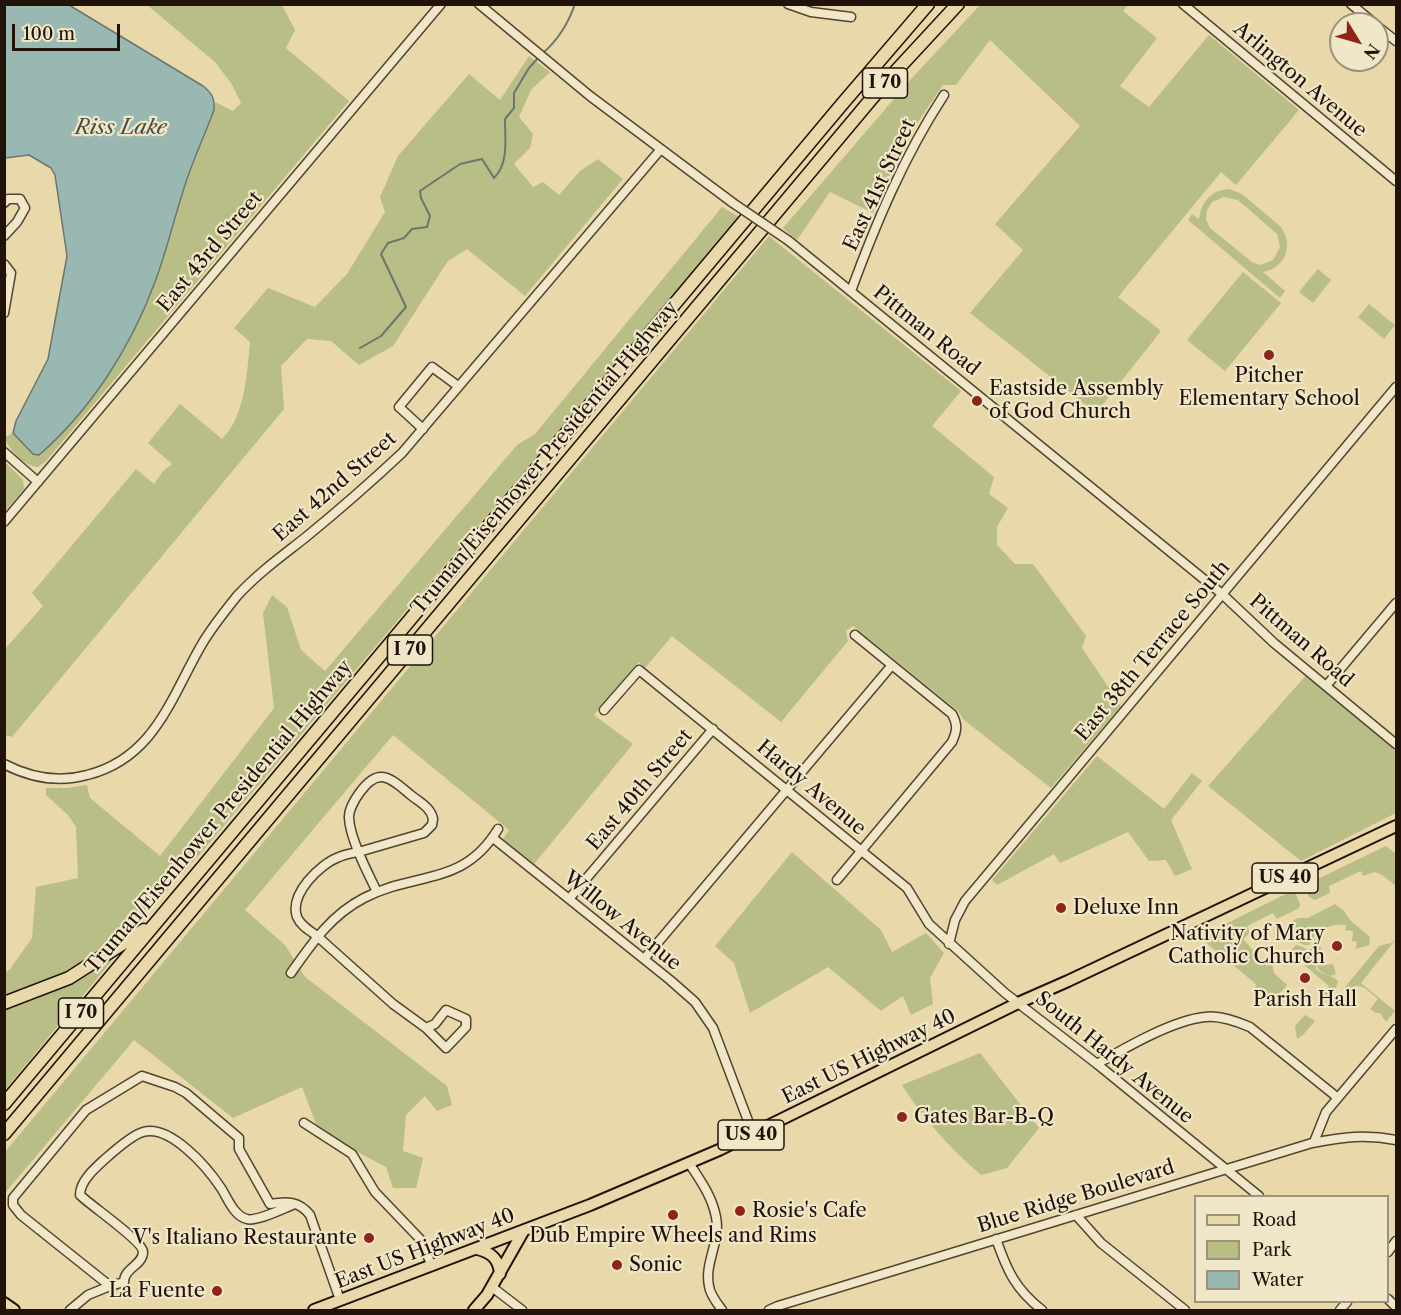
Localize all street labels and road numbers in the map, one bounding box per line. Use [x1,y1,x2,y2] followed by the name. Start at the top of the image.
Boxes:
[1228,17,1372,143] street label: Arlington Avenue
[862,68,908,98] road number: I 70
[839,115,921,255] street label: East 41st Street
[153,187,267,317] street label: East 43rd Street
[868,281,984,381] street label: Pittman Road
[407,296,683,620] street label: Truman/Eisenhower Presidential Highway
[269,427,401,547] street label: East 42nd Street
[1071,556,1235,746] street label: East 38th Terrace South
[1244,589,1358,693] street label: Pittman Road
[388,635,432,665] road number: I 70
[81,655,357,979] street label: Truman/Eisenhower Presidential Highway
[582,724,698,856] street label: East 40th Street
[751,735,871,841] street label: Hardy Avenue
[1252,863,1318,893] road number: US 40
[558,866,686,976] street label: Willow Avenue
[1030,987,1198,1129] street label: South Hardy Avenue
[58,998,104,1028] road number: I 70
[778,1004,960,1110] street label: East US Highway 40
[718,1120,784,1150] road number: US 40
[974,1156,1178,1238] street label: Blue Ridge Boulevard
[332,1204,518,1294] street label: East US Highway 40

